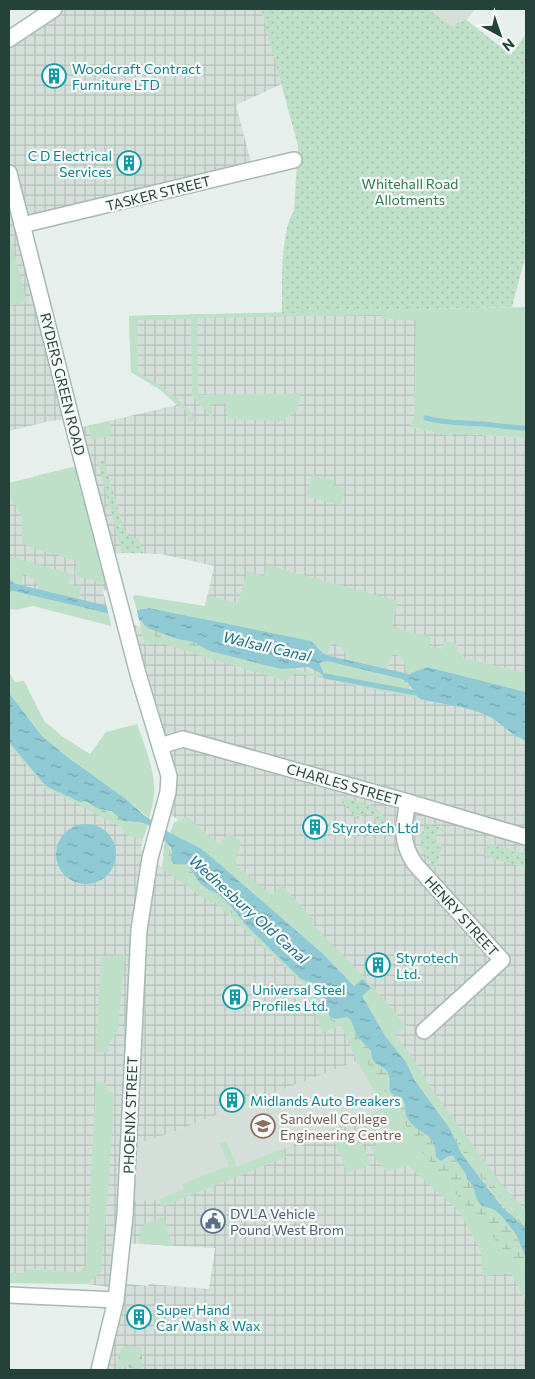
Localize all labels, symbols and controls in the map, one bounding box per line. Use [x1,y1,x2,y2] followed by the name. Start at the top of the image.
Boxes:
[475,10,525,60] north arrow
[499,35,518,55] text: N
[72,60,201,93] place label: Woodcraft Contract Furniture LTD
[41,63,67,89] building icon: Woodcraft Contract Furniture LTD
[28,147,112,180] place label: C D Electrical Services
[116,150,142,176] building icon: C D Electrical Services
[104,172,212,214] street label: TASKER STREET
[362,175,458,208] park label: Whitehall Road Allotments
[37,311,89,457] street label: RYDERS GREEN ROAD
[221,627,314,665] water label: Walsall Canal
[285,760,403,808] street label: CHARLES STREET
[302,814,328,840] building icon: Styrotech Ltd
[332,819,419,836] place label: Styrotech Ltd
[186,851,313,968] water label: Wednesbury Old Canal
[422,872,503,960] street label: HENRY STREET
[396,949,459,982] place label: Styrotech Ltd.
[365,952,391,978] building icon: Styrotech Ltd.
[252,981,345,1014] place label: Universal Steel Profiles Ltd.
[222,984,248,1010] building icon: Universal Steel Profiles Ltd.
[119,1056,141,1174] street label: PHOENIX STREET
[219,1087,245,1113] building icon: Midlands Auto Breakers
[250,1092,401,1109] place label: Midlands Auto Breakers
[280,1110,401,1143] place label: Sandwell College Engineering Centre
[250,1113,276,1139] school or university icon: Sandwell College Engineering Centre
[230,1205,344,1238] place label: DVLA Vehicle Pound West Brom
[200,1208,226,1234] public building icon: DVLA Vehicle Pound West Brom
[156,1301,261,1334] place label: Super Hand Car Wash & Wax
[126,1304,152,1330] building icon: Super Hand Car Wash & Wax

